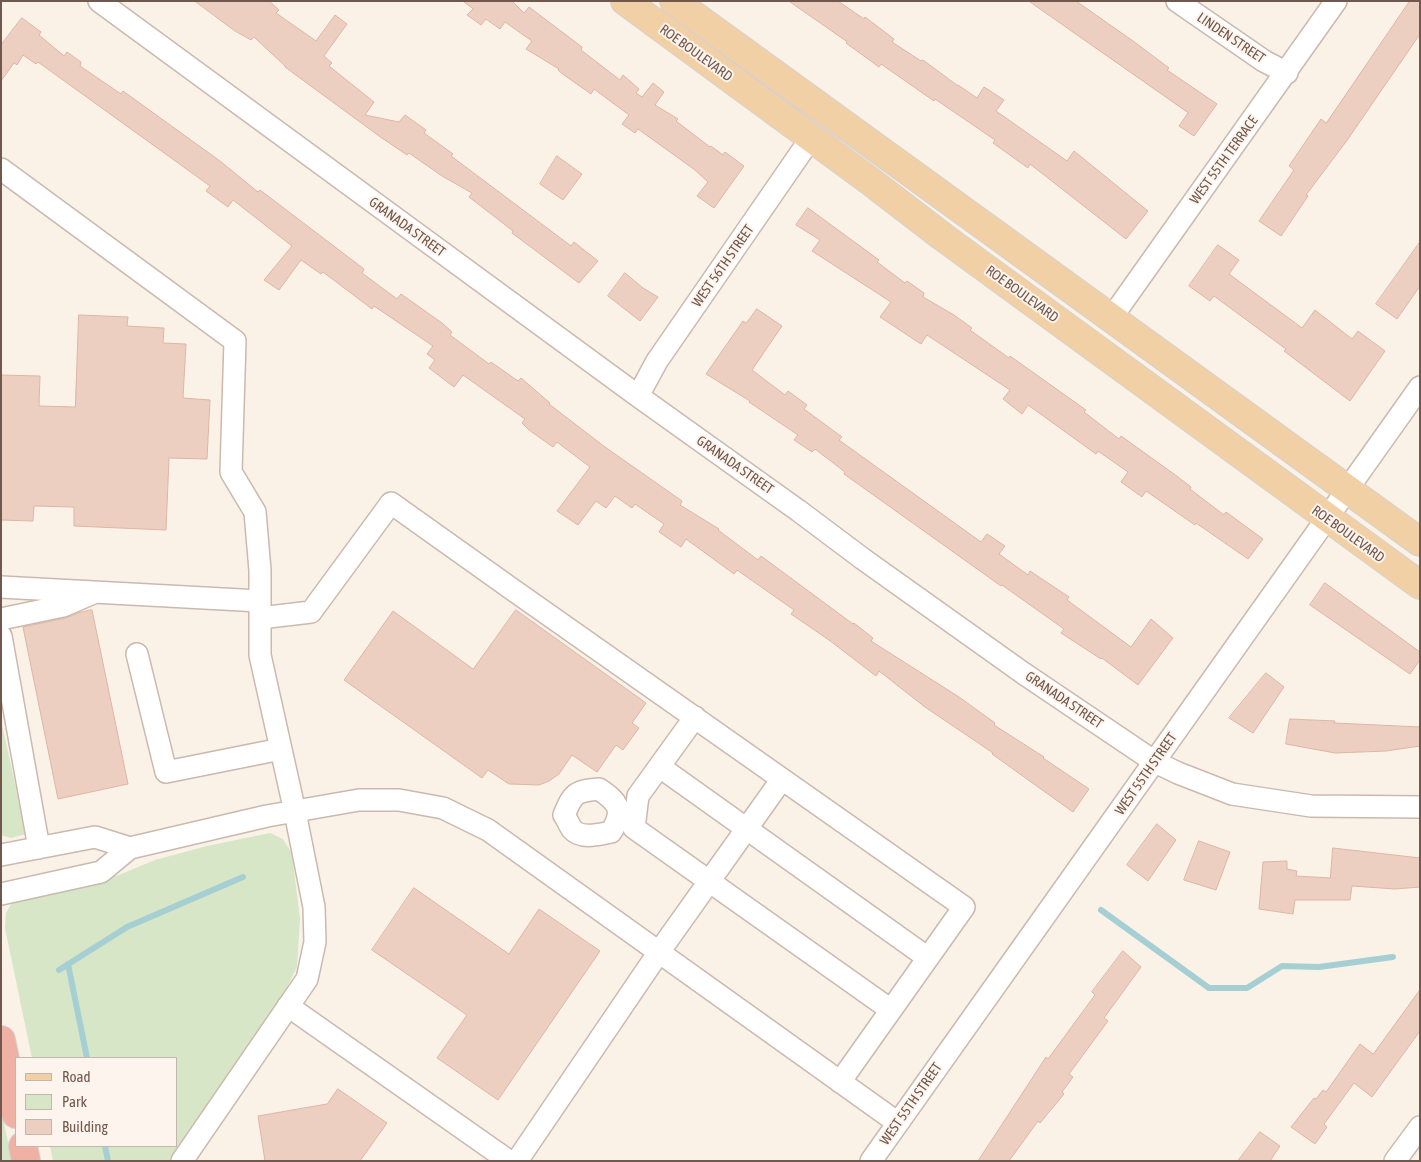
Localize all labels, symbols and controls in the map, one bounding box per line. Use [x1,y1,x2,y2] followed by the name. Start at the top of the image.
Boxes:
[1194,9,1268,67] street label: LINDEN STREET
[656,21,736,85] street label: ROE BOULEVARD
[1186,113,1262,207] street label: WEST 55TH TERRACE
[366,194,448,260] street label: GRANADA STREET
[688,222,758,310] street label: WEST 56TH STREET
[982,262,1062,326] street label: ROE BOULEVARD
[693,432,777,498] street label: GRANADA STREET
[1308,502,1388,566] street label: ROE BOULEVARD
[1022,668,1106,732] street label: GRANADA STREET
[1111,730,1181,818] street label: WEST 55TH STREET
[15,1057,178,1147] legend
[876,1060,946,1148] street label: WEST 55TH STREET
[62,1068,91,1085] text: Road
[62,1093,87,1110] text: Park
[62,1118,108,1135] text: Building

